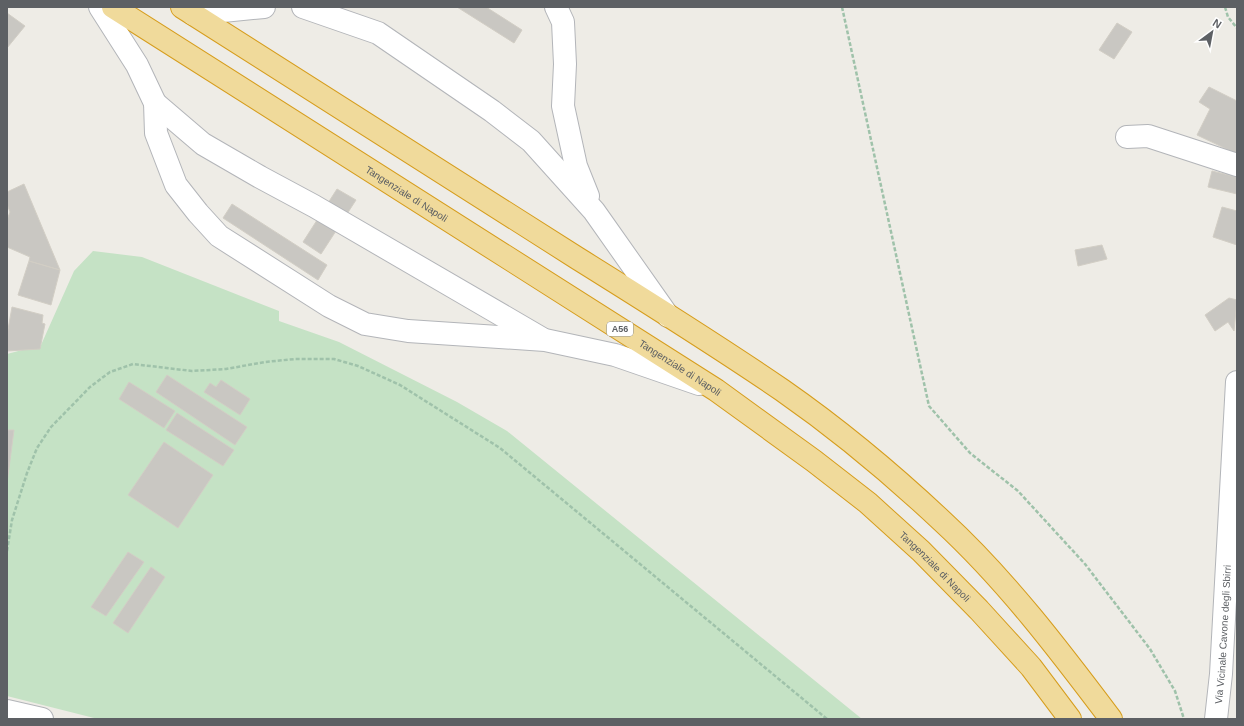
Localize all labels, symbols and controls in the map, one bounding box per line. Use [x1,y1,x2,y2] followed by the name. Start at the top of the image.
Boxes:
[1192,12,1232,52] north arrow
[1211,16,1224,31] text: N
[363,164,450,224] street label: Tangenziale di Napoli
[607,322,633,336] road number: A56
[637,338,723,398] street label: Tangenziale di Napoli
[897,529,972,604] street label: Tangenziale di Napoli
[1213,564,1233,704] street label: Via Vicinale Cavone degli Sbirri

